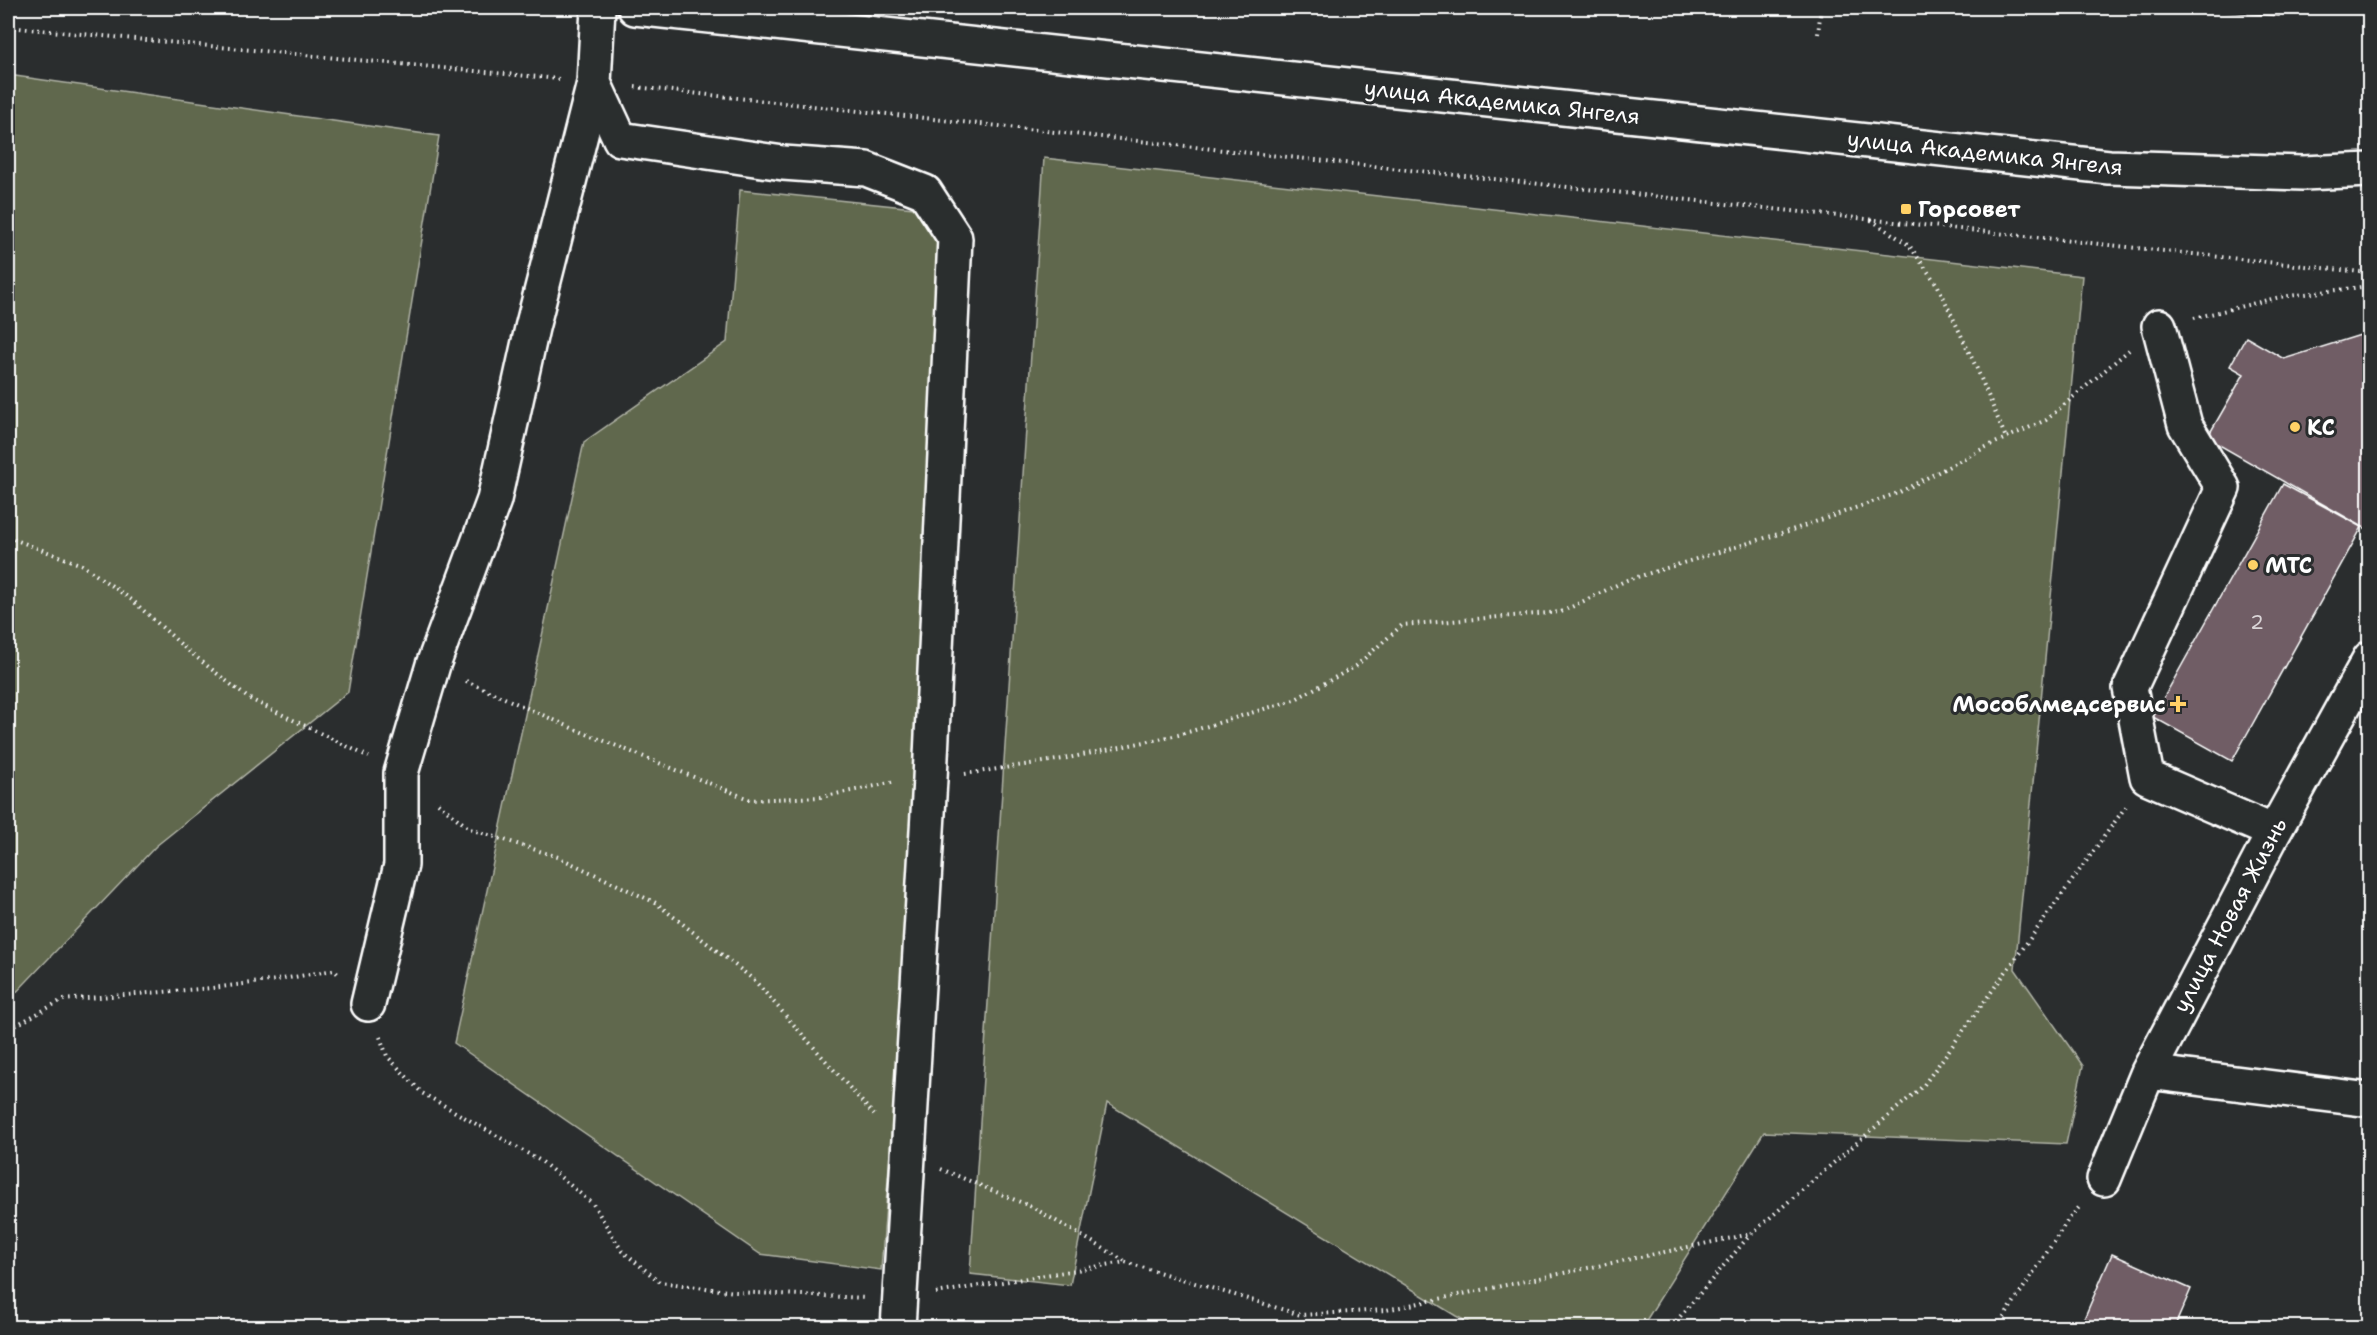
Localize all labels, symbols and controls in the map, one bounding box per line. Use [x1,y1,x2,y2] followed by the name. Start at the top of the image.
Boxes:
[1363,73,1641,131] street label: улица Академика Янгеля
[1846,124,2124,182] street label: улица Академика Янгеля
[1918,195,2021,224] place label: Горсовет
[1899,202,1913,216] marker: Горсовет
[2307,413,2335,442] place label: КС
[2288,420,2302,434] marker: КС
[2265,551,2312,580] place label: МТС
[2246,558,2260,572] marker: МТС
[2250,609,2264,635] house number: 2
[1952,690,2166,719] place label: Мособлмедсервис
[2171,697,2185,711] marker: Мособлмедсервис
[2166,813,2294,1017] street label: улица Новая Жизнь

